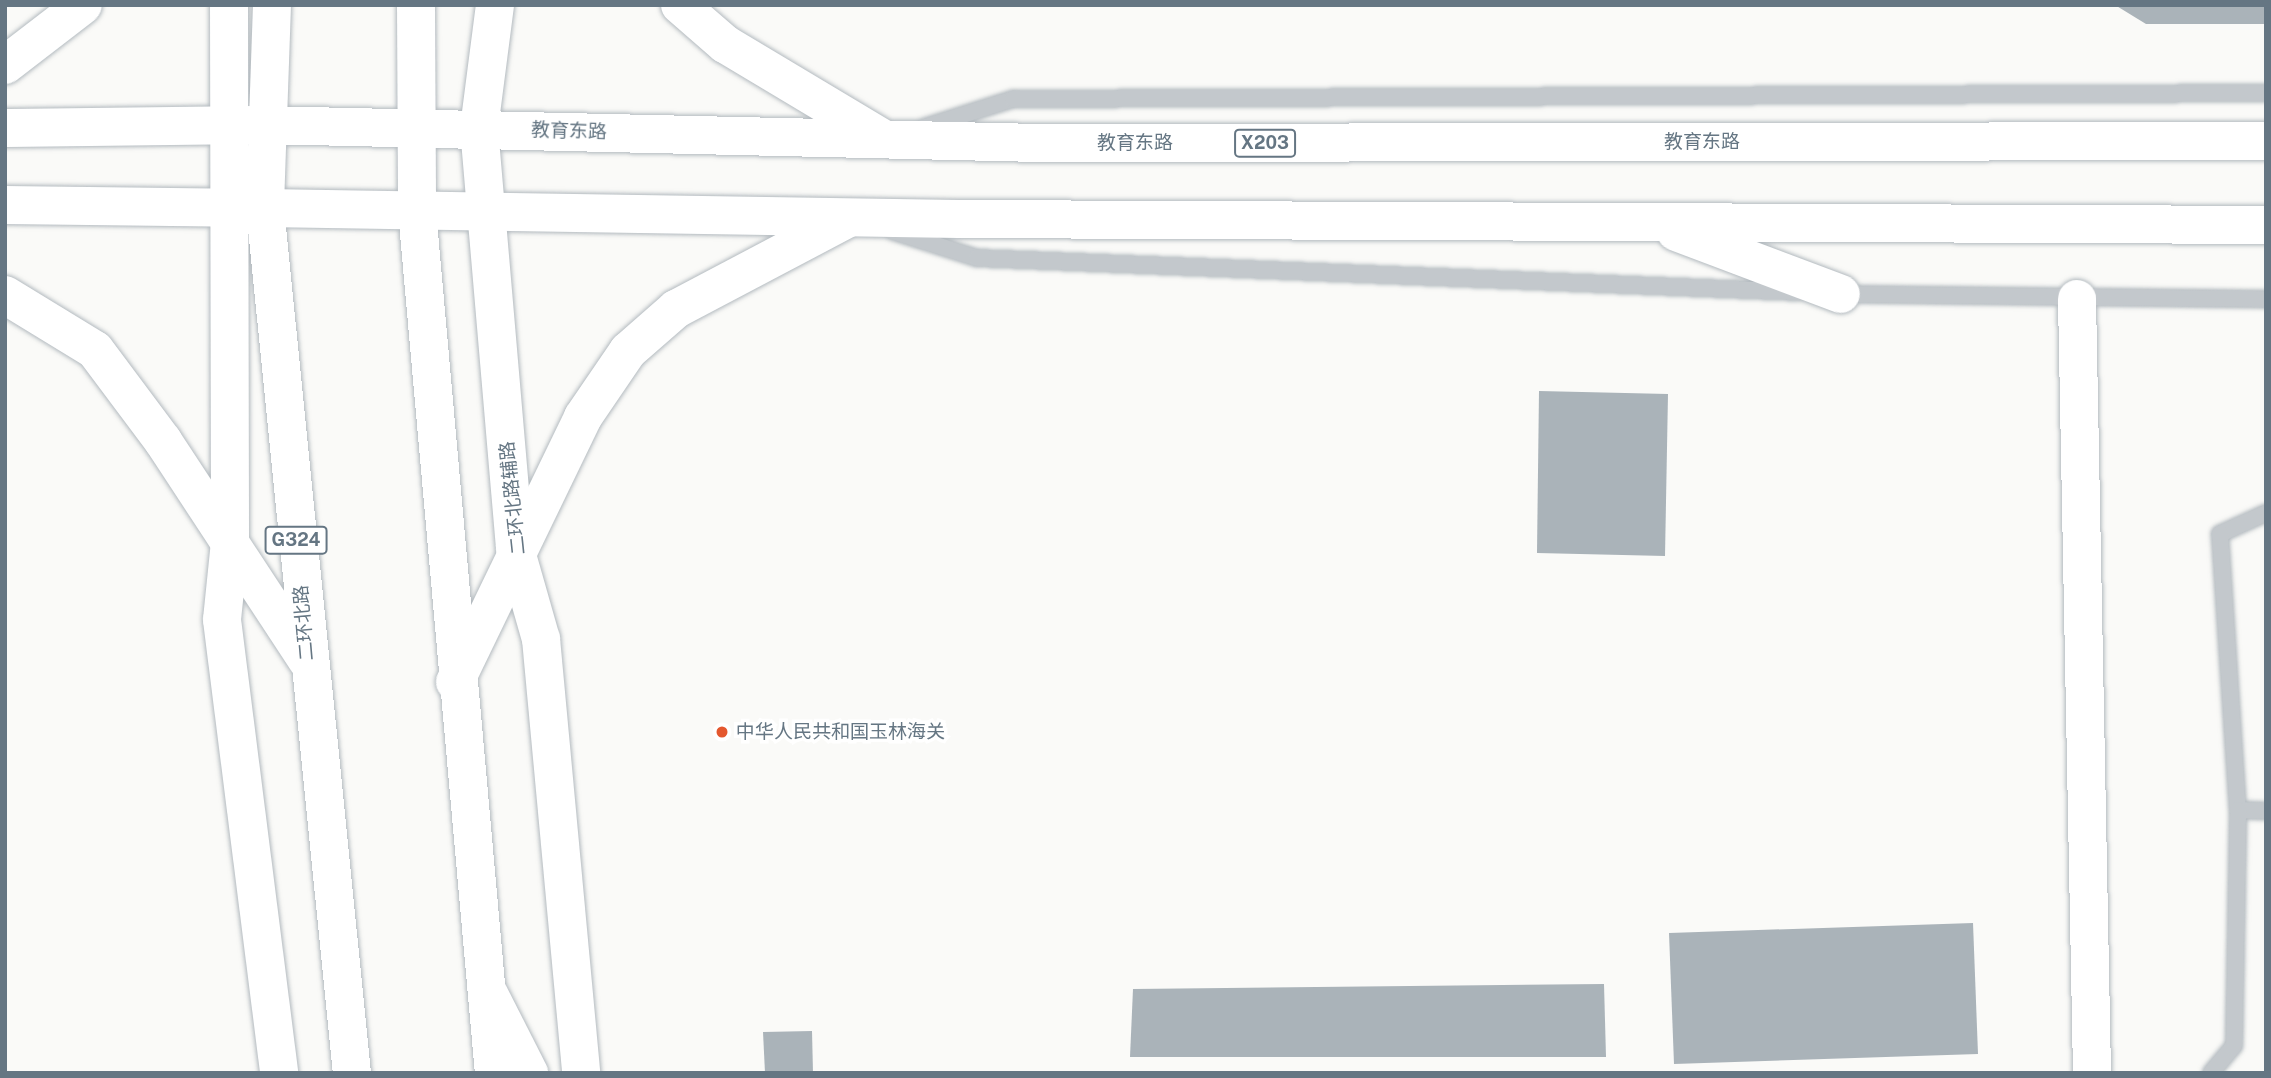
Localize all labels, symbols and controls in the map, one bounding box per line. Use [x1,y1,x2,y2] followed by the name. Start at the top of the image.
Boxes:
[531,118,607,144] street label: 教育东路
[1234,128,1296,158] road number: X203
[1664,131,1740,153] street label: 教育东路
[1097,132,1173,154] street label: 教育东路
[496,440,530,556] street label: 二环北路辅路
[264,526,328,554] road number: G324
[289,584,319,662] street label: 二环北路
[736,721,945,743] place label: 中华人民共和国玉林海关
[714,724,730,740] marker: 中华人民共和国玉林海关

